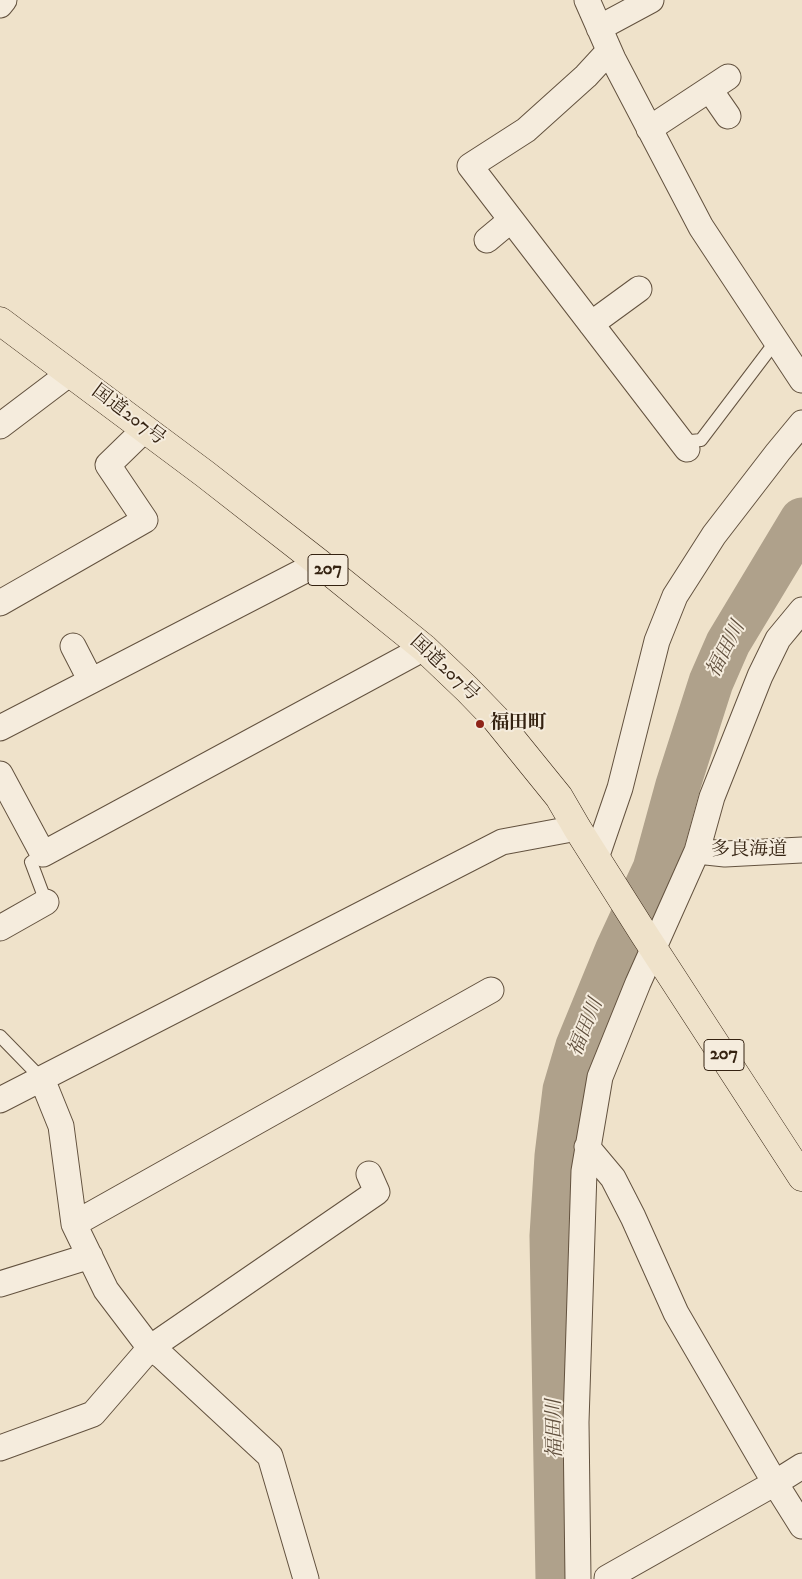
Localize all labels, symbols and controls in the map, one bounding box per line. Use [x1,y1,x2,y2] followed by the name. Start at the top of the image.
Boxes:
[87,381,169,451] street label: 国道207号
[308,554,348,586] road number: 207
[703,618,751,682] water label: 福田川
[405,631,483,707] street label: 国道207号
[490,713,547,735] place label: 福田町
[474,718,486,730] marker: 福田町
[711,840,787,862] street label: 多良海道
[565,996,609,1060] water label: 福田川
[704,1040,744,1070] road number: 207
[543,1399,569,1459] water label: 福田川

